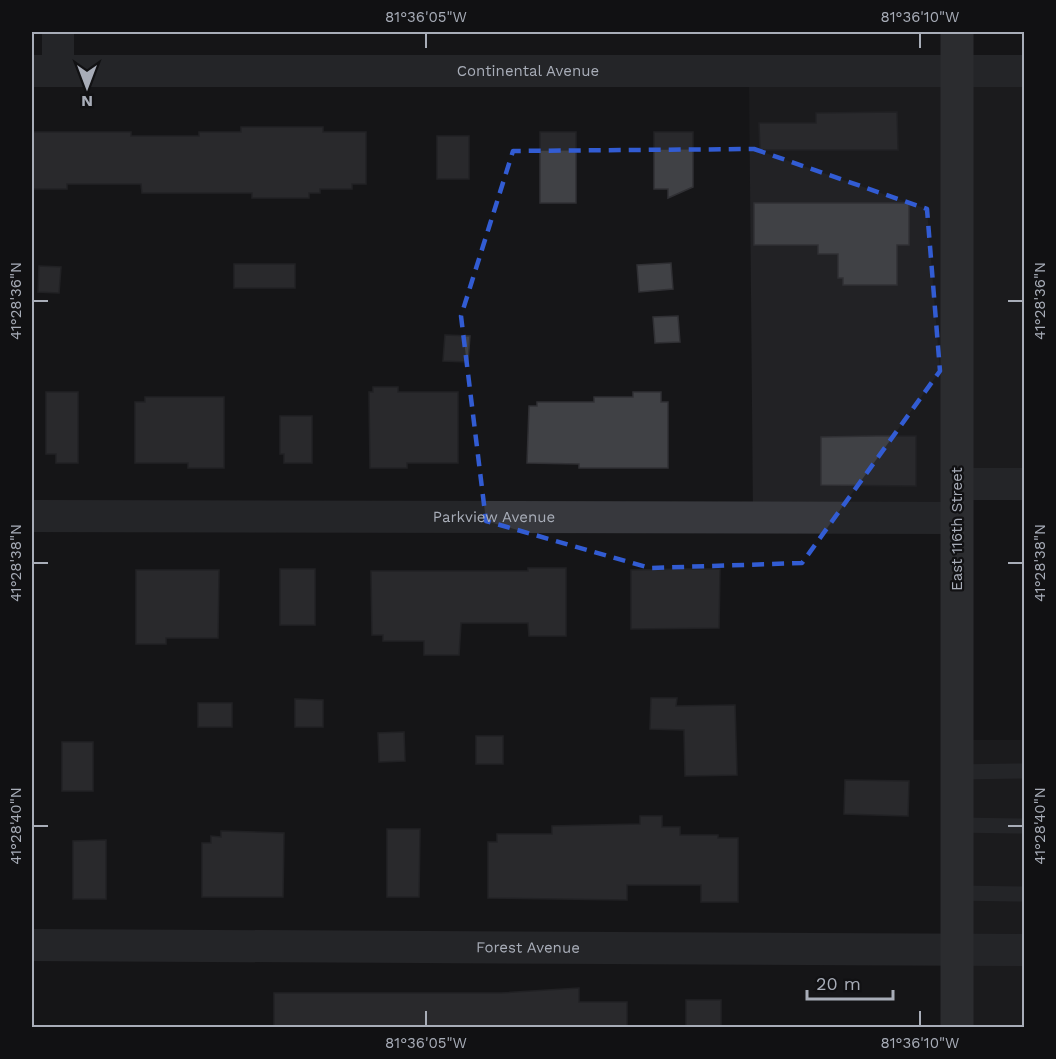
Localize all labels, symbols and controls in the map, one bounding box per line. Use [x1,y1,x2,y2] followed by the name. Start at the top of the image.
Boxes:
[385,8,467,26] text: 81°36'05"W
[880,8,960,26] text: 81°36'10"W
[57,57,117,117] north arrow
[457,62,599,80] street label: Continental Avenue
[81,92,93,111] text: N
[7,262,25,340] text: 41°28'36"N
[1031,262,1049,340] text: 41°28'36"N
[948,466,966,591] street label: East 116th Street
[433,508,555,526] street label: Parkview Avenue
[7,524,25,602] text: 41°28'38"N
[1031,524,1049,602] text: 41°28'38"N
[7,787,25,865] text: 41°28'40"N
[1031,787,1049,865] text: 41°28'40"N
[476,938,580,957] street label: Forest Avenue
[807,963,892,1001] scale bar
[816,973,861,994] text: 20 m
[385,1034,467,1052] text: 81°36'05"W
[880,1034,960,1052] text: 81°36'10"W

